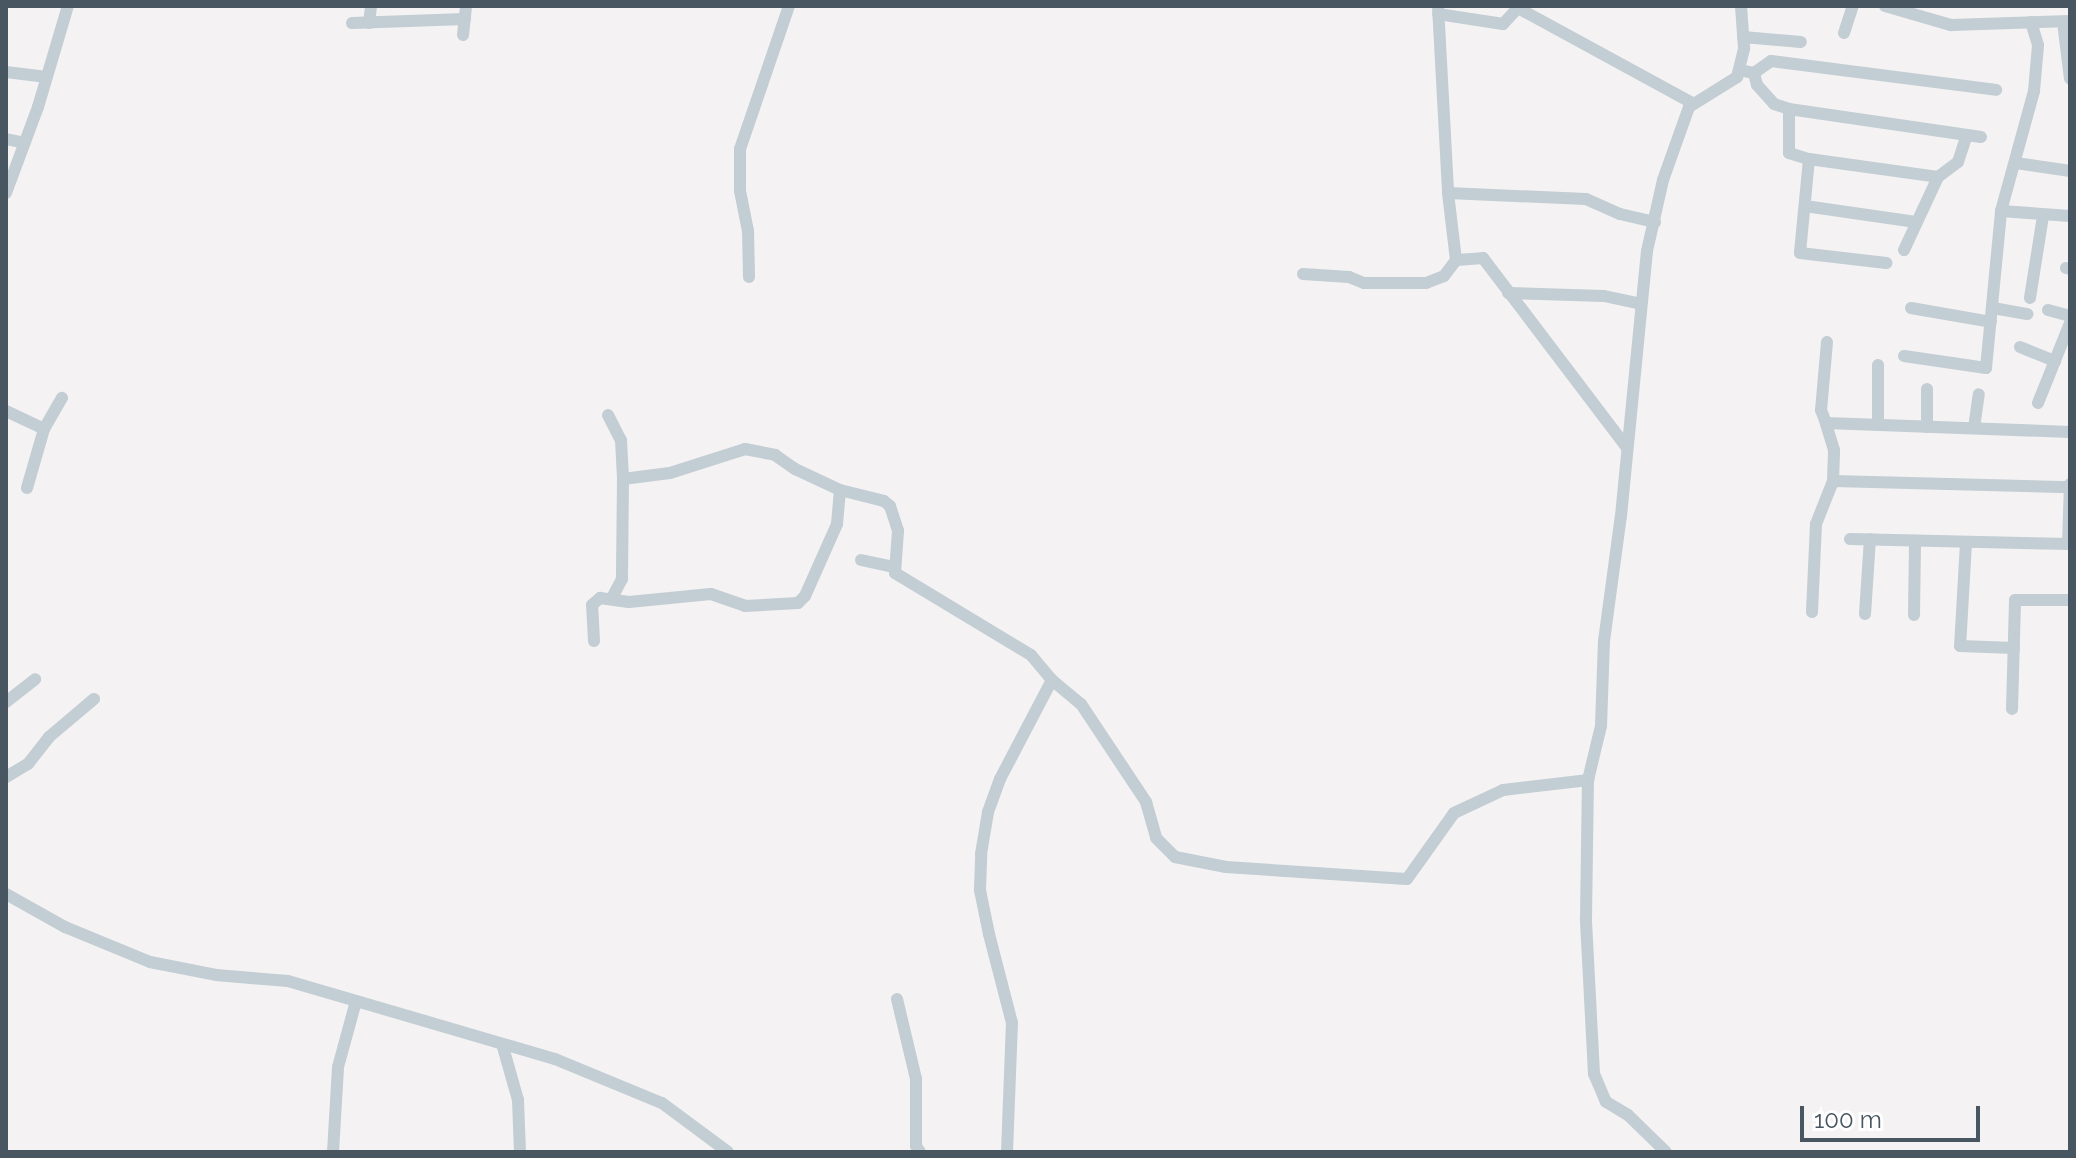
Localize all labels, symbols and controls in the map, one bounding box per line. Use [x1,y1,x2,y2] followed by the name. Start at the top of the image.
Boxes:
[1804,1090,1984,1140] scale bar
[1814,1105,1882,1134] text: 100 m

